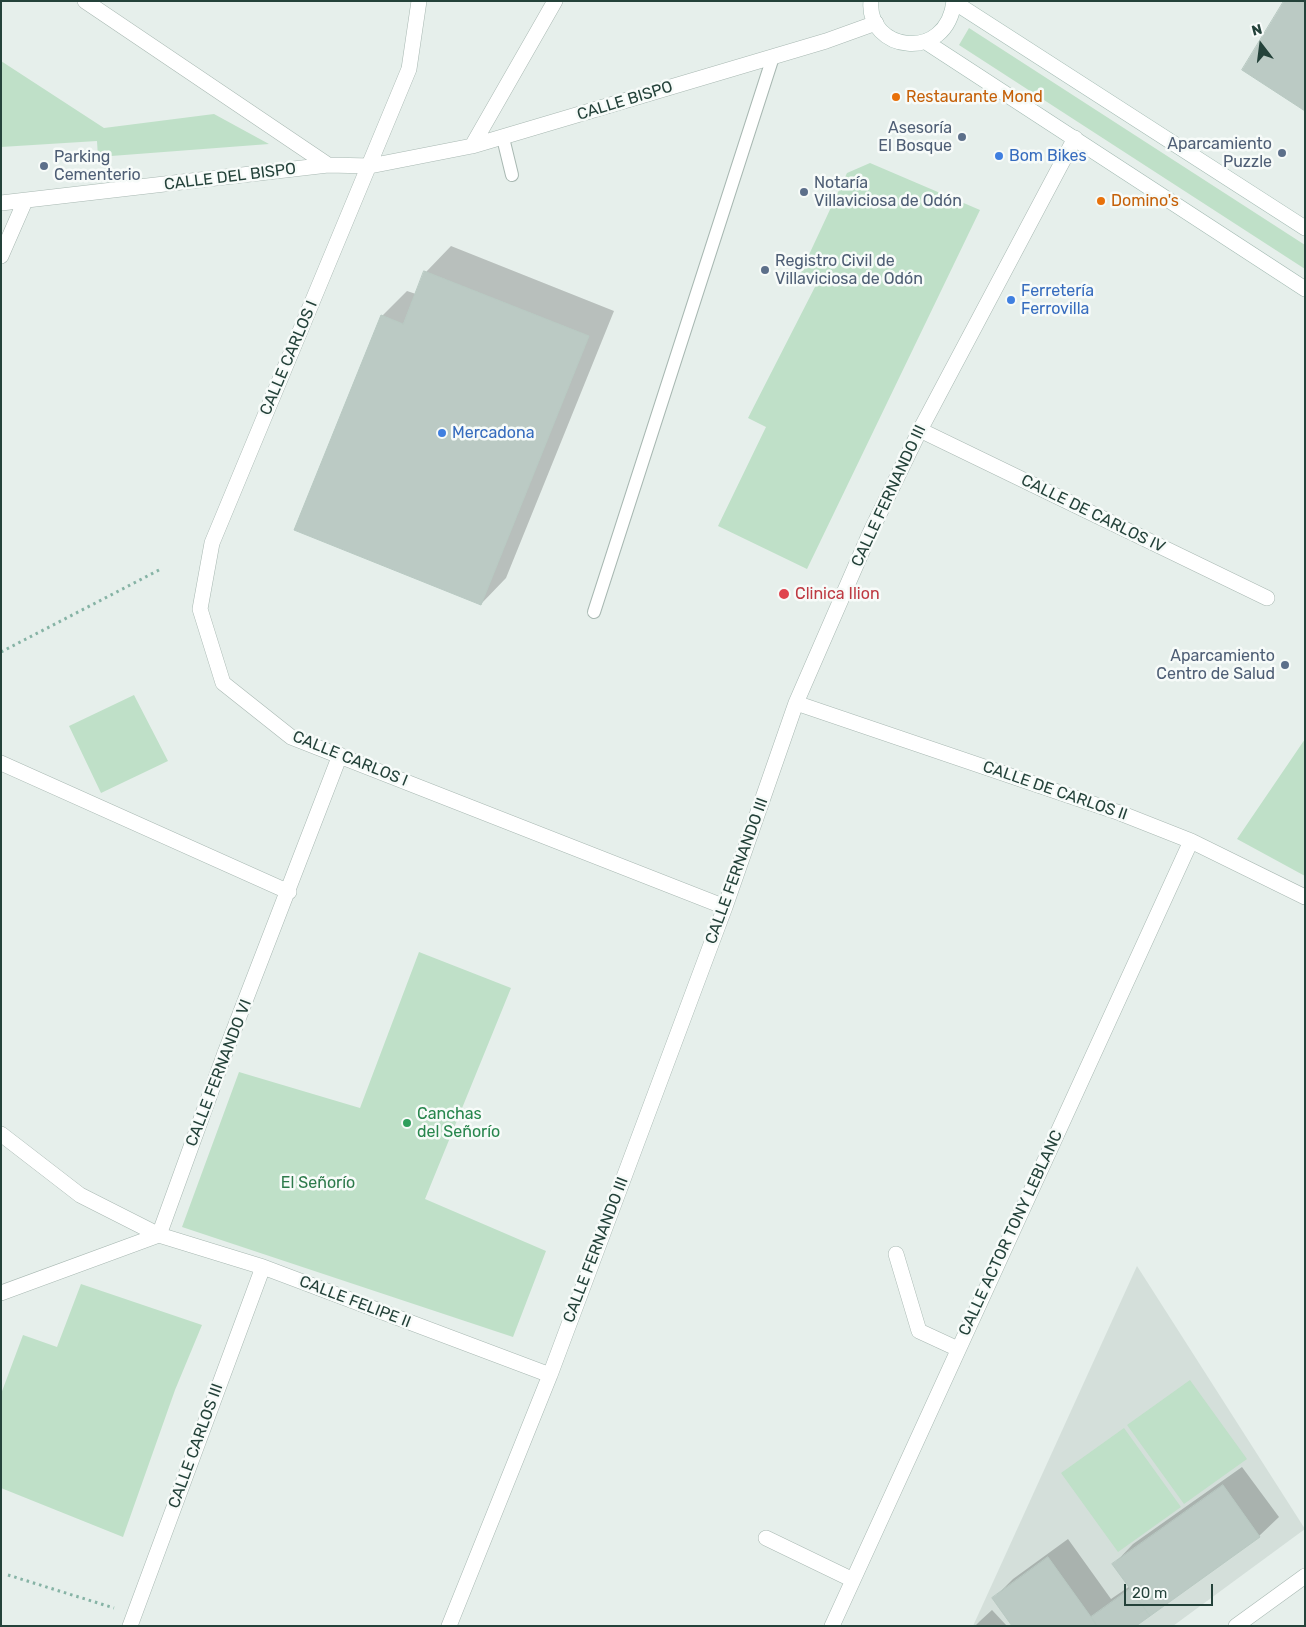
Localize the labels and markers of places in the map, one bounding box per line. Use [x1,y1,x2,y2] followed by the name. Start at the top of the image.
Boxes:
[906,87,1043,107] place label: Restaurante Mond
[890,91,902,103] marker: Restaurante Mond
[878,118,952,156] place label: Asesoría El Bosque
[956,131,968,143] marker: Asesoría El Bosque
[1167,134,1272,172] place label: Aparcamiento Puzzle
[1009,146,1087,166] place label: Bom Bikes
[54,147,141,185] place label: Parking Cementerio
[1276,147,1288,159] marker: Aparcamiento Puzzle
[993,150,1005,162] marker: Bom Bikes
[38,160,50,172] marker: Parking Cementerio
[814,173,962,211] place label: Notaría Villaviciosa de Odón
[798,186,810,198] marker: Notaría Villaviciosa de Odón
[1111,191,1179,211] place label: Domino's
[1095,195,1107,207] marker: Domino's
[775,251,923,289] place label: Registro Civil de Villaviciosa de Odón
[759,264,771,276] marker: Registro Civil de Villaviciosa de Odón
[1021,281,1094,319] place label: Ferretería Ferrovilla
[1005,294,1017,306] marker: Ferretería Ferrovilla
[452,423,534,443] place label: Mercadona
[436,427,448,439] marker: Mercadona
[795,584,880,604] place label: Clinica Ilion
[777,587,791,601] marker: Clinica Ilion
[1156,646,1275,684] place label: Aparcamiento Centro de Salud
[1279,659,1291,671] marker: Aparcamiento Centro de Salud
[417,1104,500,1142] place label: Canchas del Señorío
[401,1117,413,1129] marker: Canchas del Señorío

